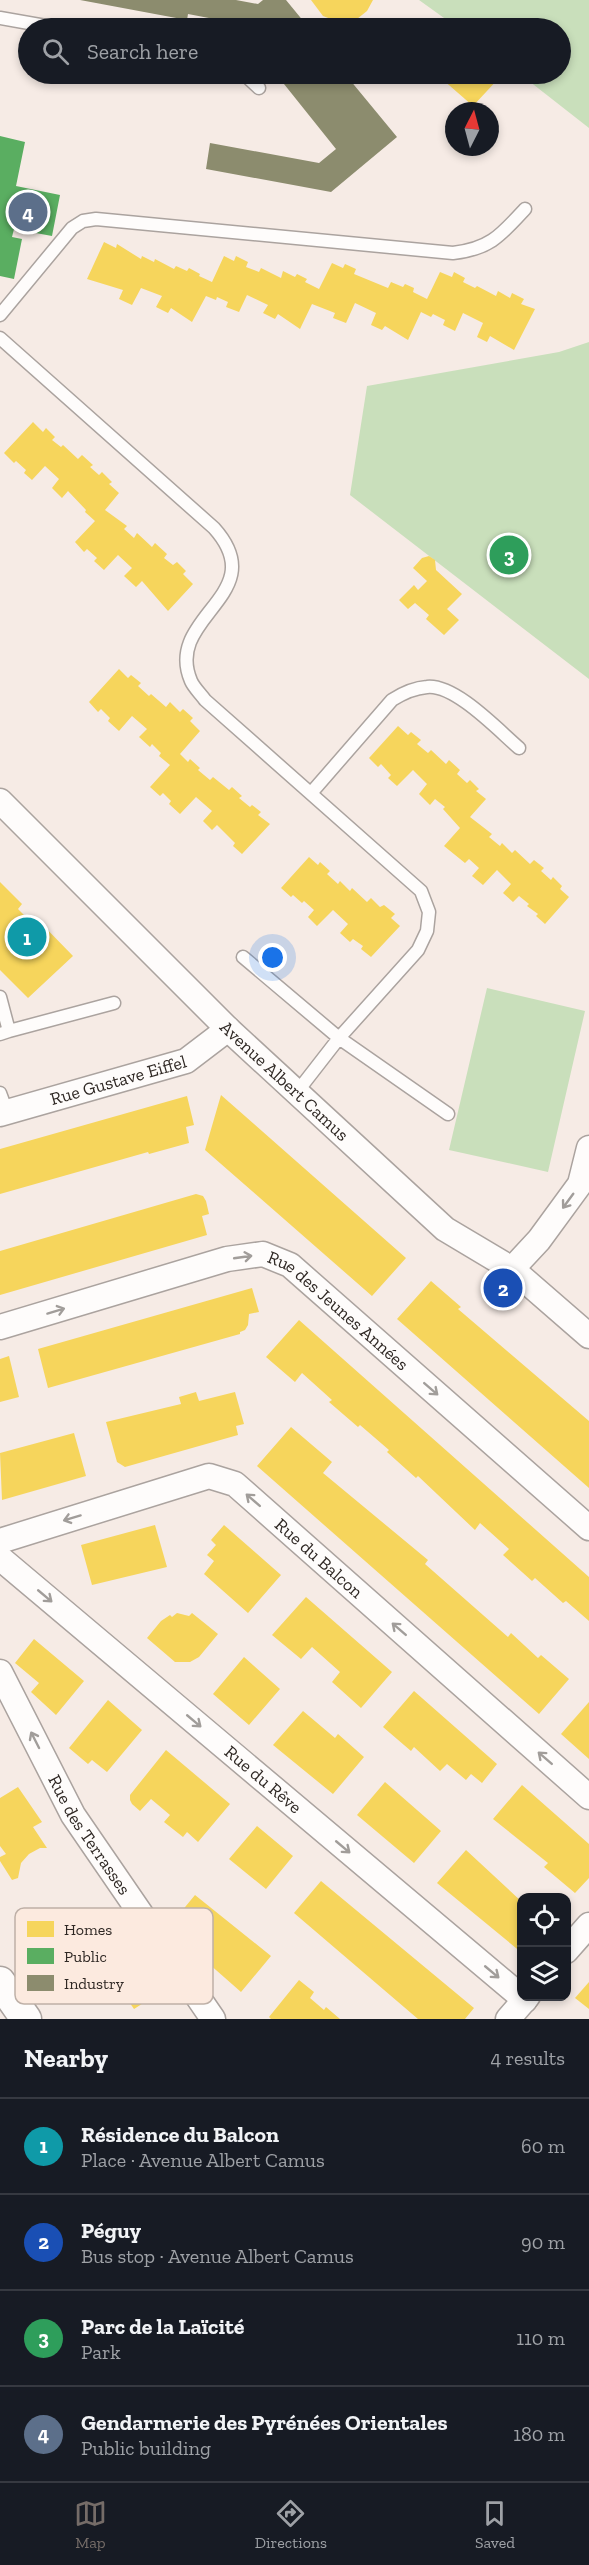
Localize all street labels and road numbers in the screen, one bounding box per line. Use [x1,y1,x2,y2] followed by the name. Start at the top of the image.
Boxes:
[215,1016,353,1146] street label: Avenue Albert Camus
[48,1050,189,1110] street label: Rue Gustave Eiffel
[264,1246,413,1375] street label: Rue des Jeunes Années
[270,1513,368,1603] street label: Rue du Balcon
[220,1741,306,1818] street label: Rue du Rêve
[43,1771,136,1899] street label: Rue des Terrasses

